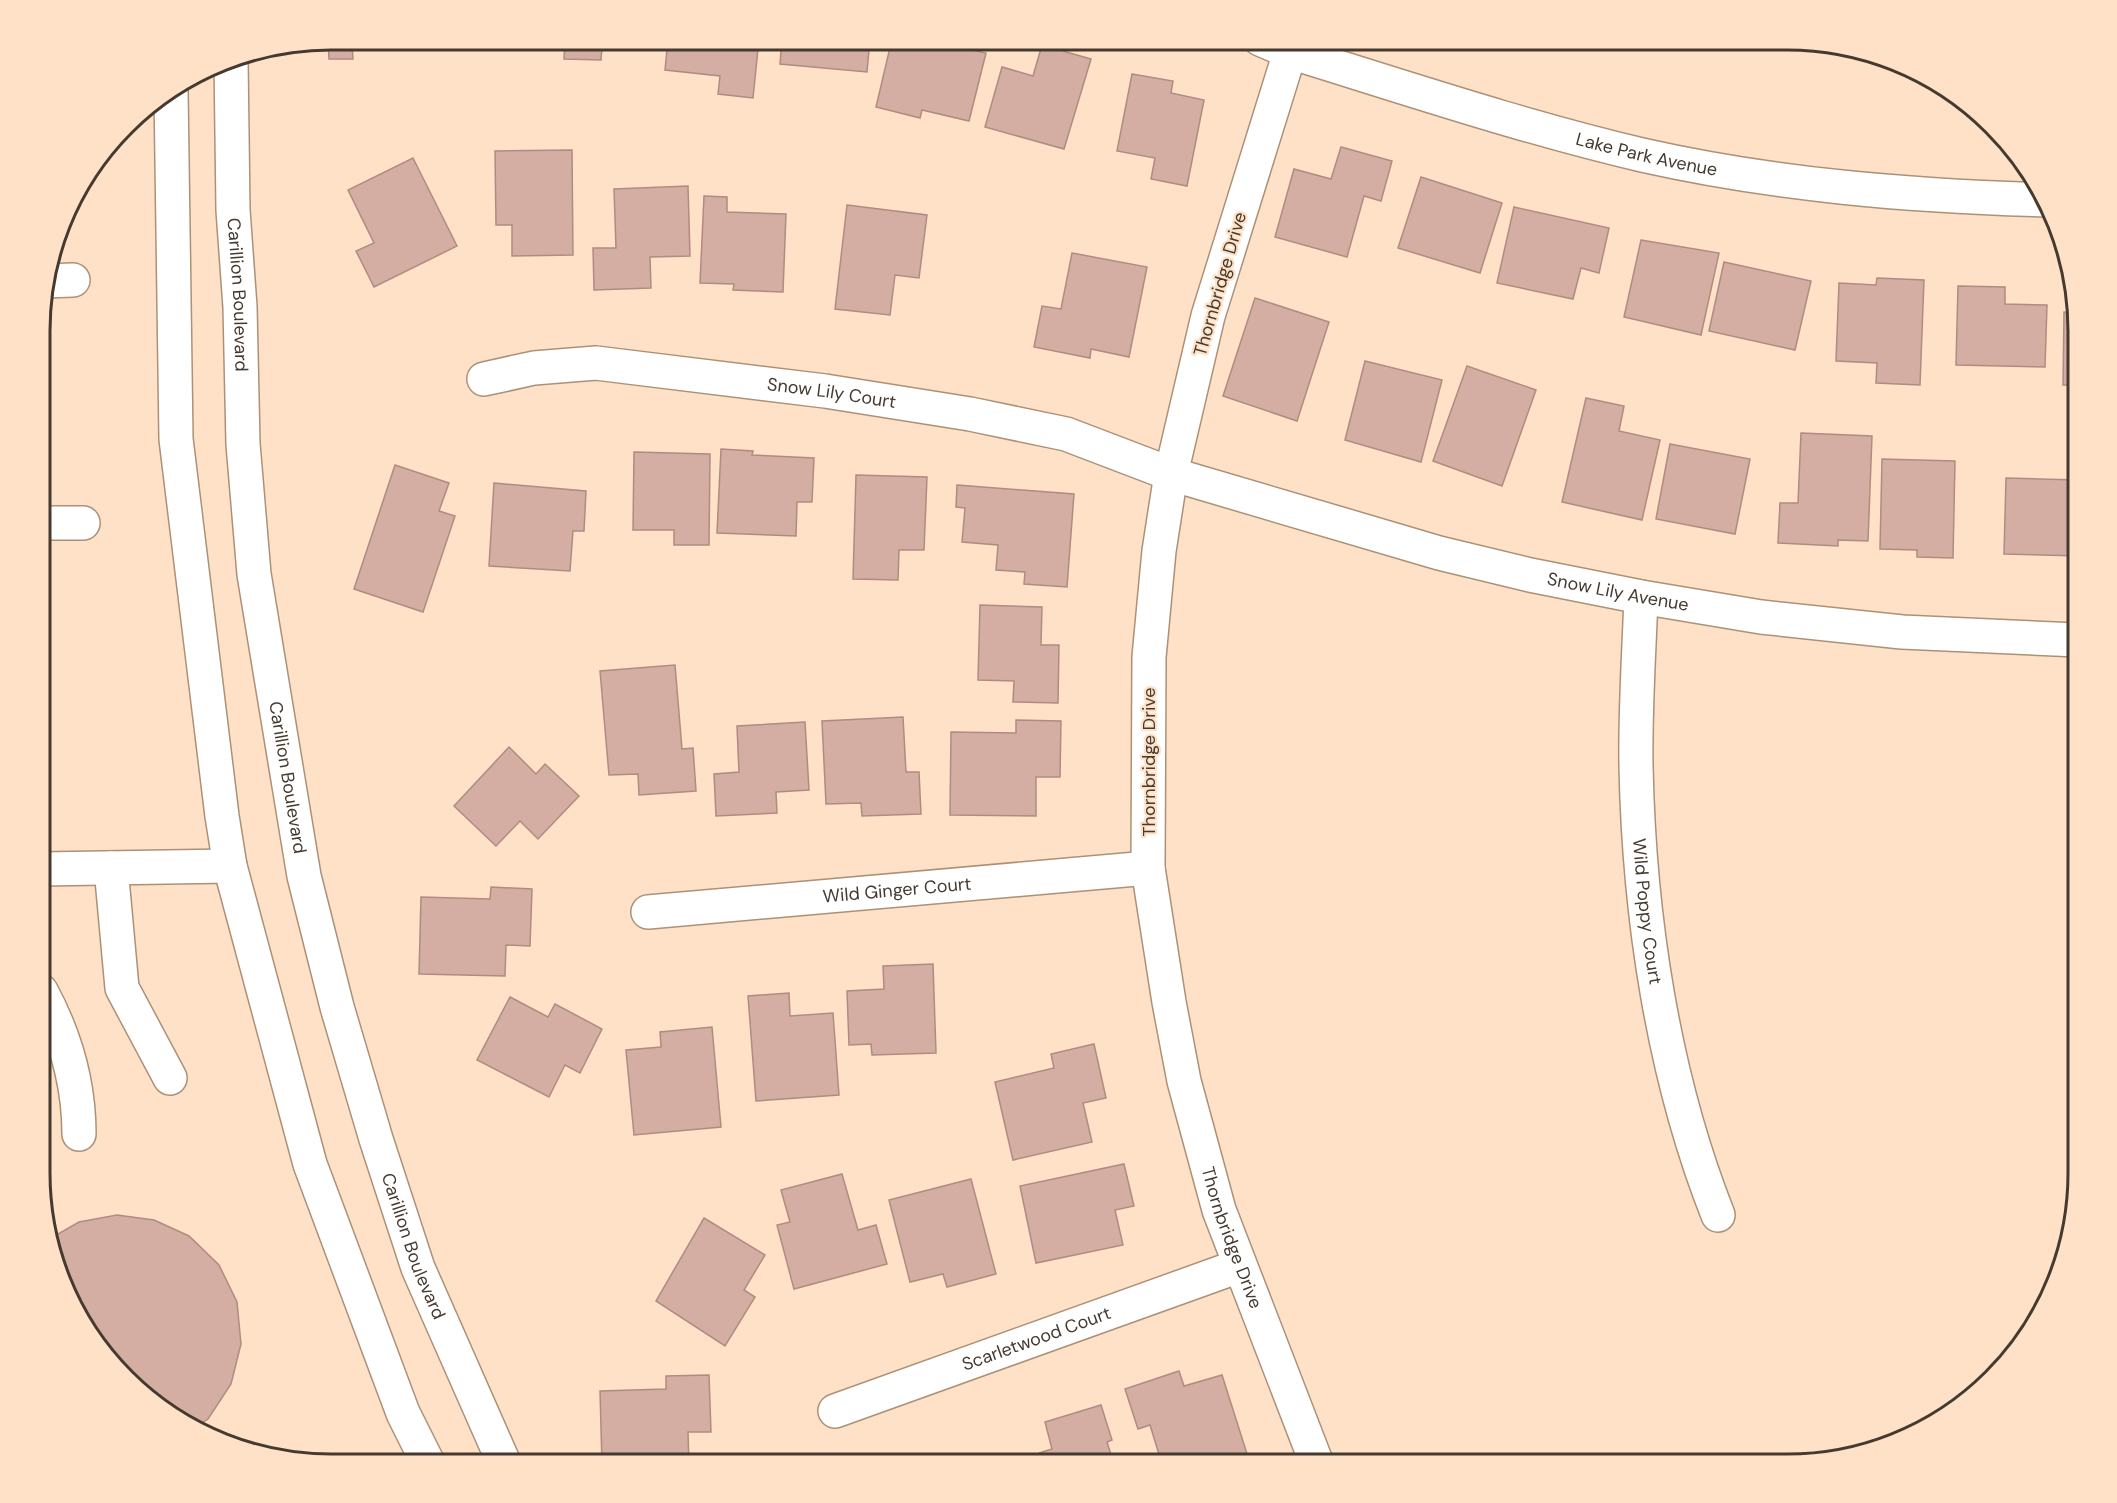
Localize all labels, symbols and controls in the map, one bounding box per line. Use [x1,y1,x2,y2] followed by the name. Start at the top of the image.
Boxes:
[1573,127,1719,182] street label: Lake Park Avenue
[1188,209,1252,359] street label: Thornbridge Drive
[222,217,253,372] street label: Carillion Boulevard
[766,372,898,414] street label: Snow Lily Court
[1545,567,1691,617] street label: Snow Lily Avenue
[1137,688,1161,836] street label: Thornbridge Drive
[263,699,312,855] street label: Carillion Boulevard
[1627,838,1668,986] street label: Wild Poppy Court
[822,872,972,909] street label: Wild Ginger Court
[1196,1164,1268,1312] street label: Thornbridge Drive
[376,1170,451,1323] street label: Carillion Boulevard
[959,1301,1114,1376] street label: Scarletwood Court

